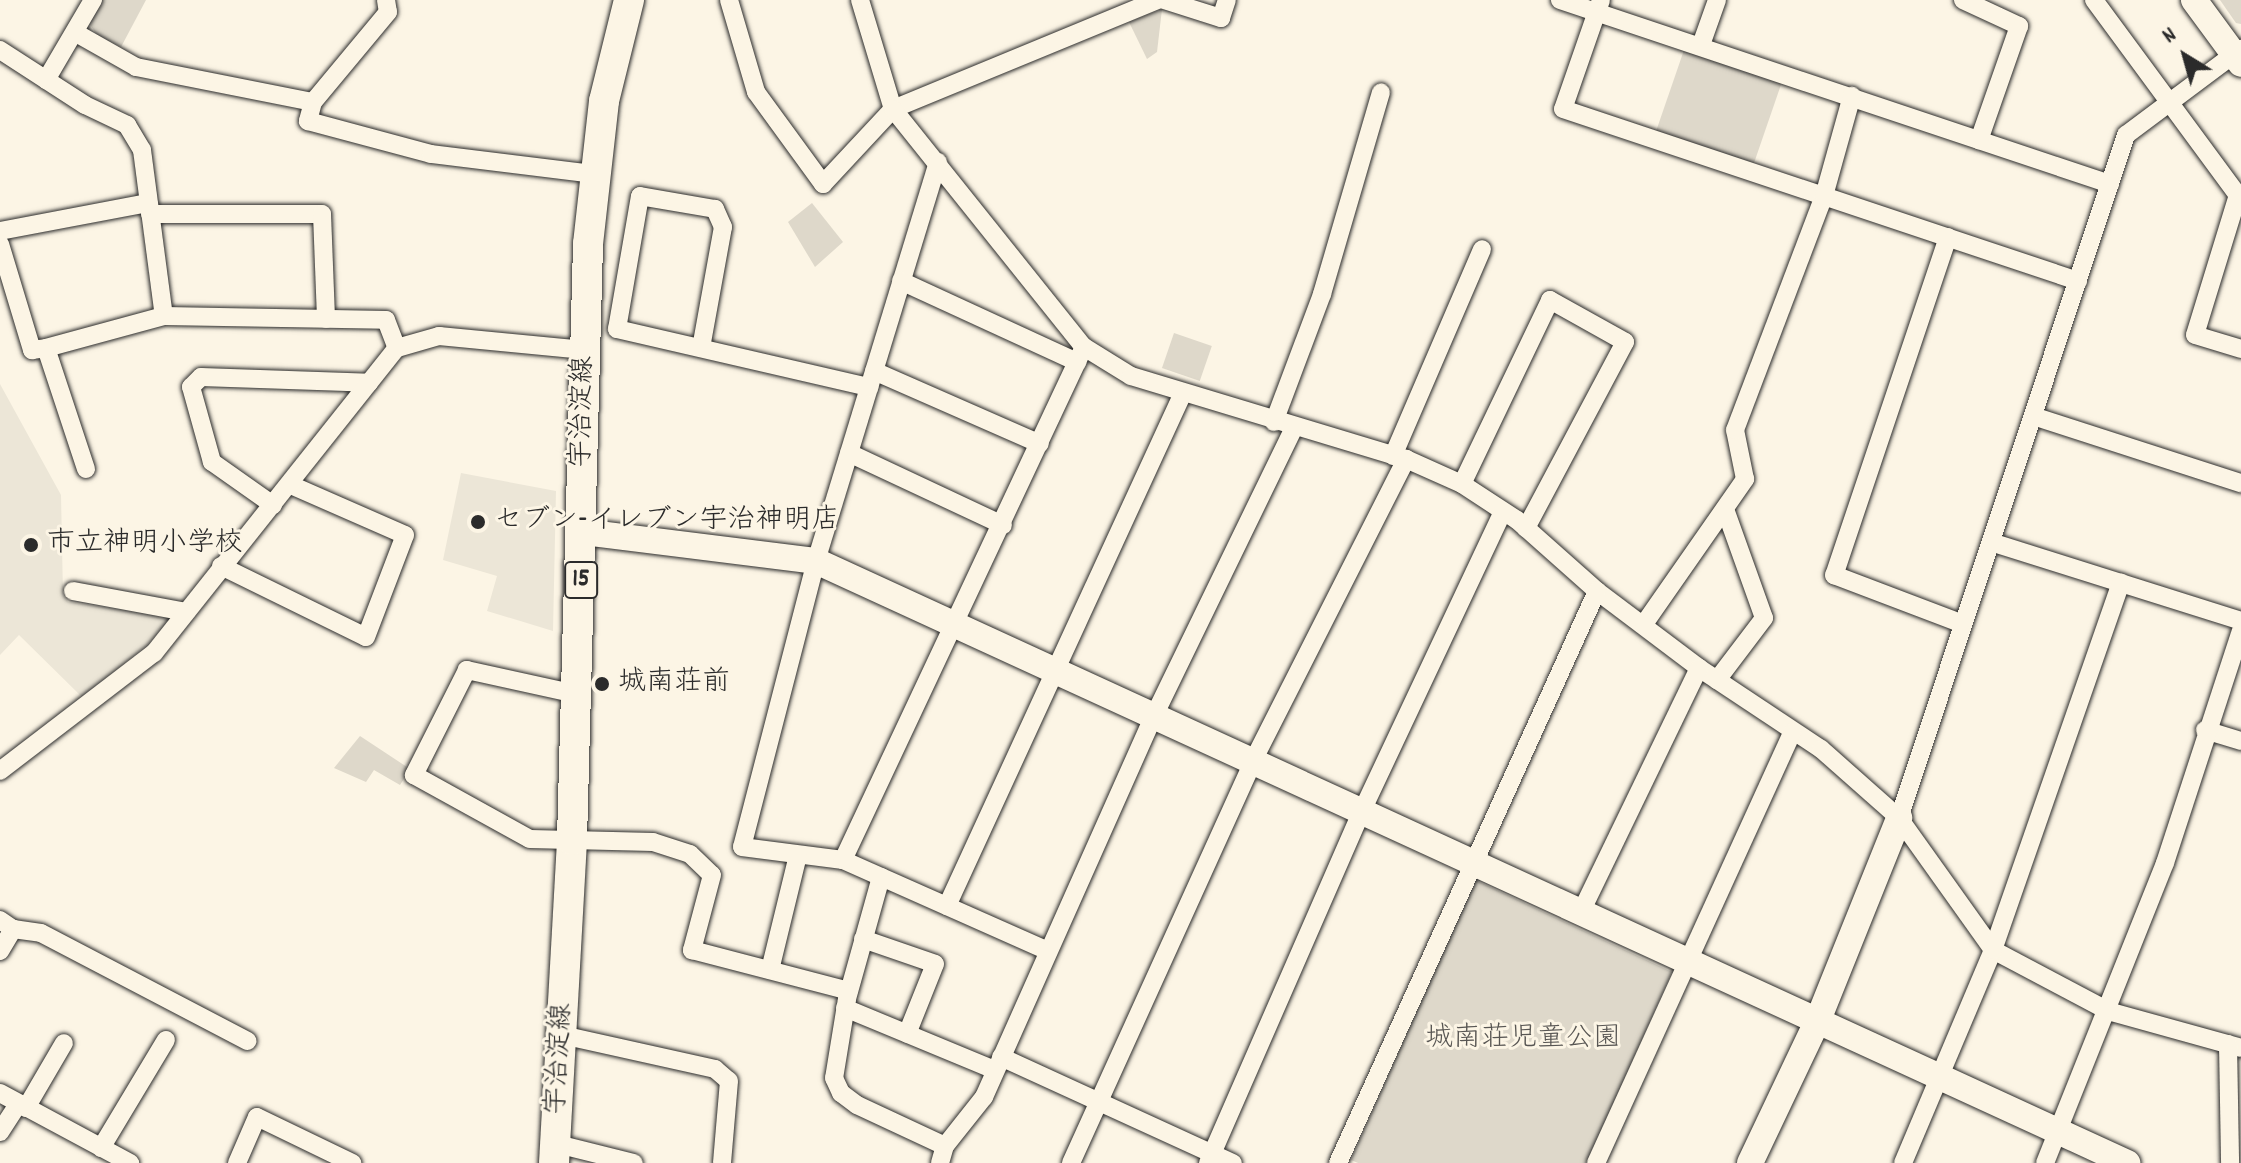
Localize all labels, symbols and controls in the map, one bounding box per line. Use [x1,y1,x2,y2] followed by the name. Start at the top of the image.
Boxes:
[2145,16,2225,96] north arrow
[2157,21,2184,52] text: N
[566,356,602,468] street label: 宇治淀線
[494,505,840,539] place label: セブン-イレブン宇治神明店
[469,513,487,531] marker: セブン-イレブン宇治神明店
[47,528,243,562] place label: 市立神明小学校
[22,536,40,554] marker: 市立神明小学校
[563,558,599,602] road number: 15
[618,667,730,701] place label: 城南荘前
[593,675,611,693] marker: 城南荘前
[541,1002,581,1116] street label: 宇治淀線
[1425,1023,1621,1057] park label: 城南荘児童公園

